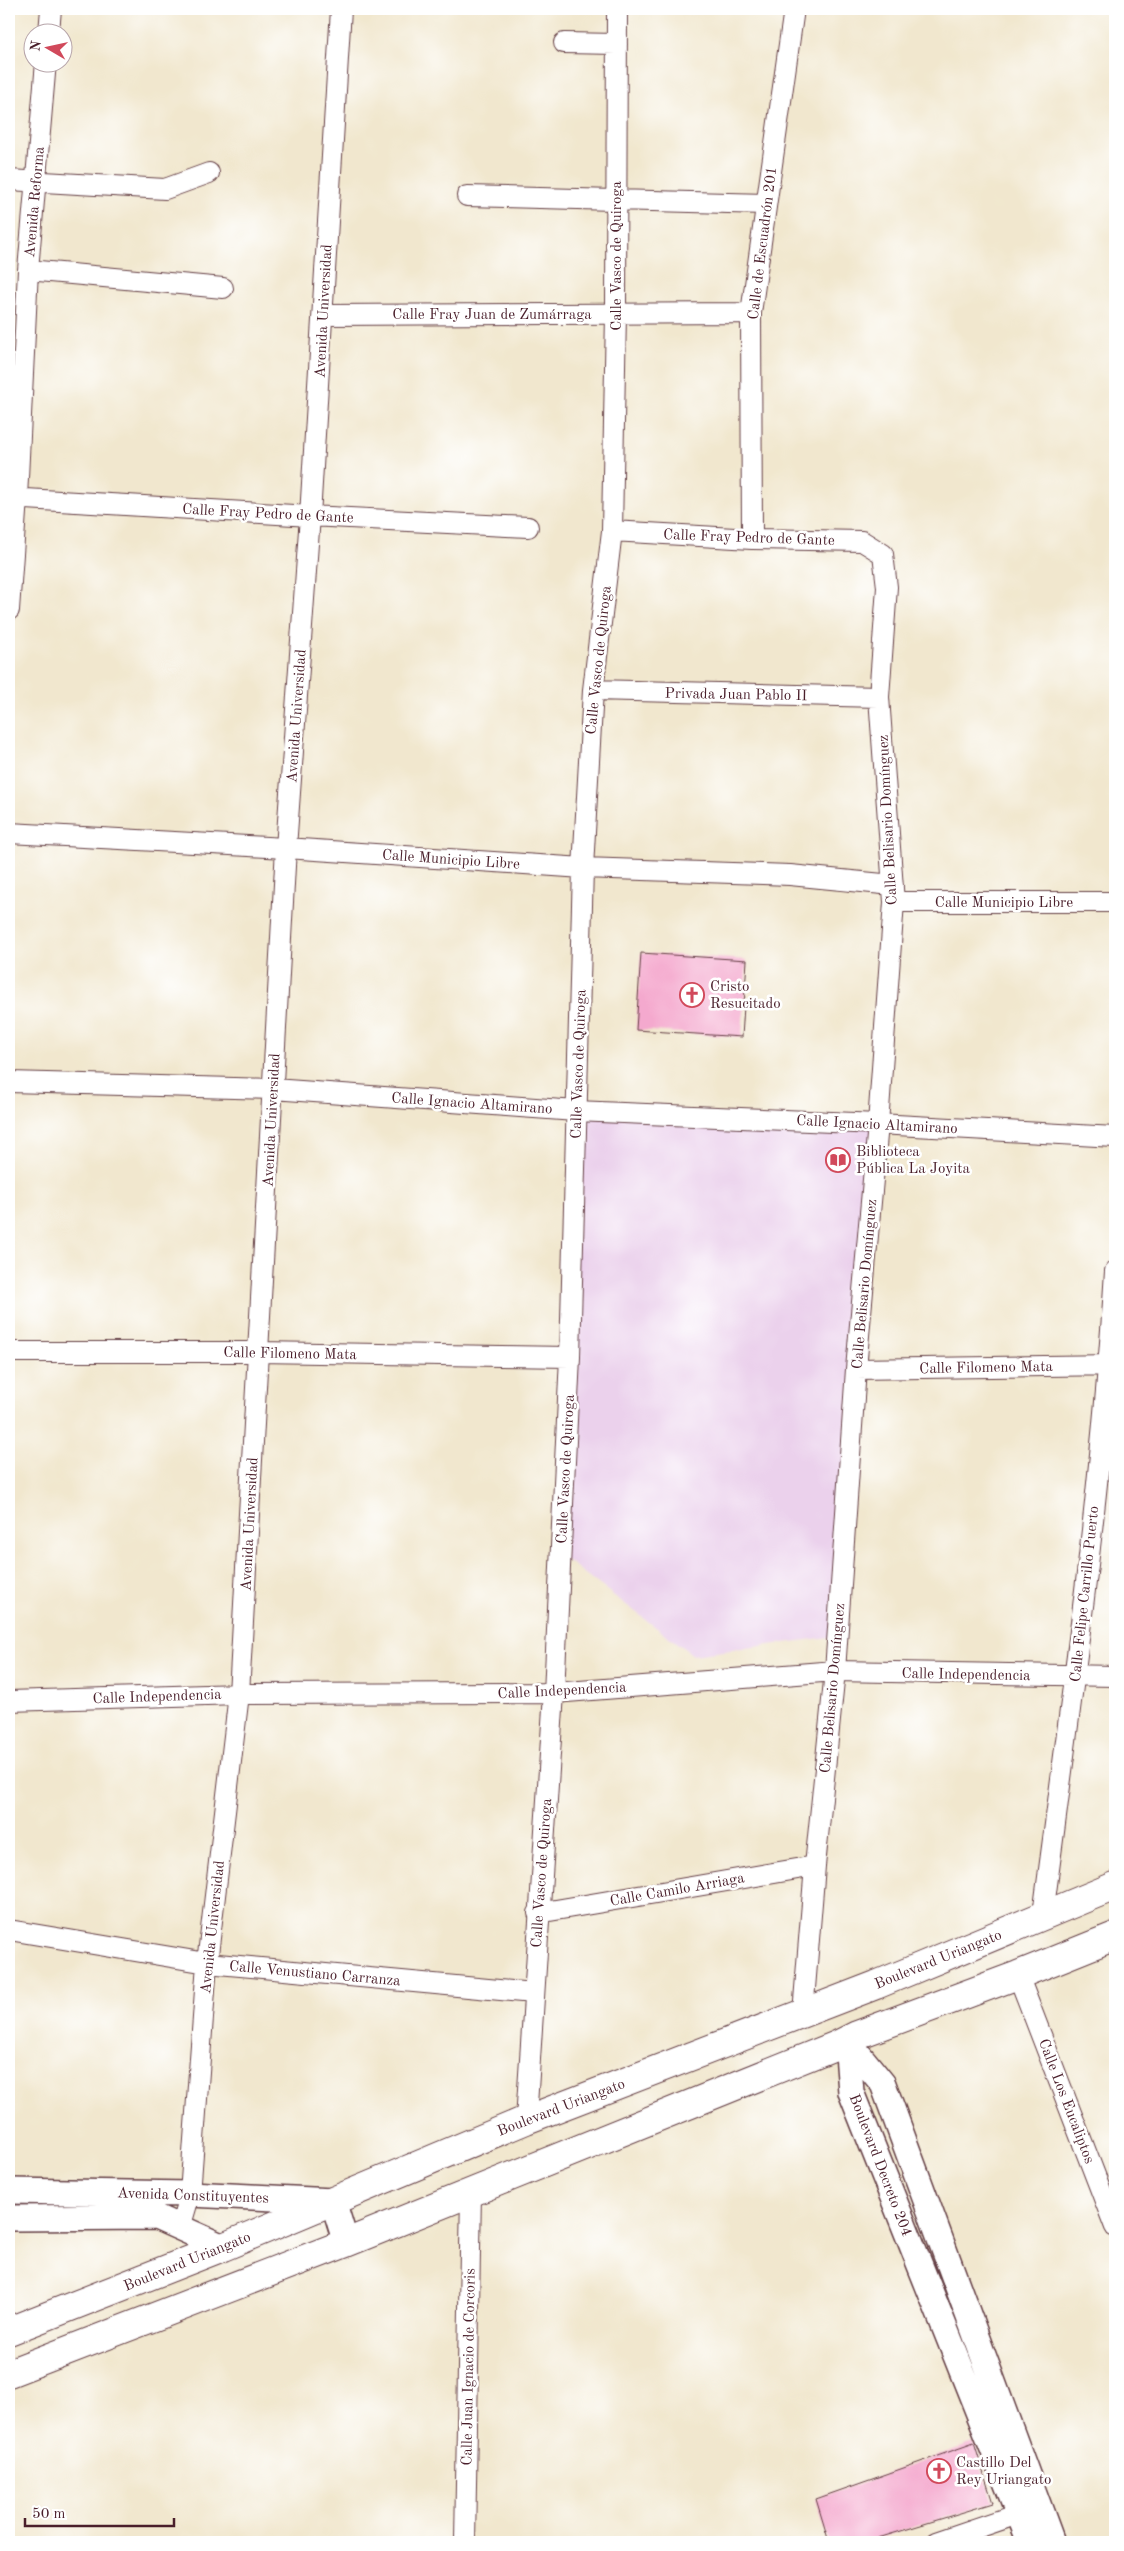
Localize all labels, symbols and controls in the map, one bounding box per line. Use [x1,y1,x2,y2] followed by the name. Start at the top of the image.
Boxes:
[22,22,72,72] north arrow
[28,39,44,53] text: N
[23,145,48,258] street label: Avenida Reforma
[747,166,780,321] street label: Calle de Escuadrón 201
[610,181,625,331] street label: Calle Vasco de Quiroga
[314,244,336,378] street label: Avenida Universidad
[392,308,592,323] street label: Calle Fray Juan de Zumárraga
[182,503,354,526] street label: Calle Fray Pedro de Gante
[663,528,835,549] street label: Calle Fray Pedro de Gante
[584,584,615,735] street label: Calle Vasco de Quiroga
[285,649,310,783] street label: Avenida Universidad
[665,687,808,704] street label: Privada Juan Pablo II
[877,734,900,905] street label: Calle Belisario Domínguez
[381,848,520,873] street label: Calle Municipio Libre
[935,896,1073,911] street label: Calle Municipio Libre
[710,980,781,1012] place label: Cristo Resucitado
[679,982,705,1008] church icon: Cristo Resucitado
[569,988,590,1139] street label: Calle Vasco de Quiroga
[262,1053,284,1187] street label: Avenida Universidad
[391,1091,553,1118] street label: Calle Ignacio Altamirano
[796,1114,958,1137] street label: Calle Ignacio Altamirano
[856,1145,971,1177] place label: Biblioteca Pública La Joyita
[825,1147,851,1173] library icon: Biblioteca Pública La Joyita
[851,1199,880,1370] street label: Calle Belisario Domínguez
[223,1346,357,1363] street label: Calle Filomeno Mata
[919,1360,1054,1377] street label: Calle Filomeno Mata
[555,1393,578,1544] street label: Calle Vasco de Quiroga
[240,1457,262,1591] street label: Avenida Universidad
[1069,1505,1102,1683] street label: Calle Felipe Carrillo Puerto
[819,1603,848,1774] street label: Calle Belisario Domínguez
[901,1667,1031,1684] street label: Calle Independencia
[497,1681,627,1702] street label: Calle Independencia
[92,1688,222,1707] street label: Calle Independencia
[530,1797,555,1948] street label: Calle Vasco de Quiroga
[199,1860,228,1995] street label: Avenida Universidad
[609,1871,746,1910] street label: Calle Camilo Arriaga
[873,1928,1004,1993] street label: Boulevard Uriangato
[229,1960,402,1990] street label: Calle Venustiano Carranza
[1035,2037,1096,2166] street label: Calle Los Eucaliptos
[496,2077,627,2140] street label: Boulevard Uriangato
[846,2092,914,2239] street label: Boulevard Decreto 204
[117,2186,269,2207] street label: Avenida Constituyentes
[122,2230,253,2295] street label: Boulevard Uriangato
[460,2268,479,2466] street label: Calle Juan Ignacio de Corcoris
[956,2456,1051,2488] place label: Castillo Del Rey Uriangato
[926,2458,952,2484] church icon: Castillo Del Rey Uriangato
[25,2496,174,2528] scale bar
[32,2507,66,2522] text: 50 m

